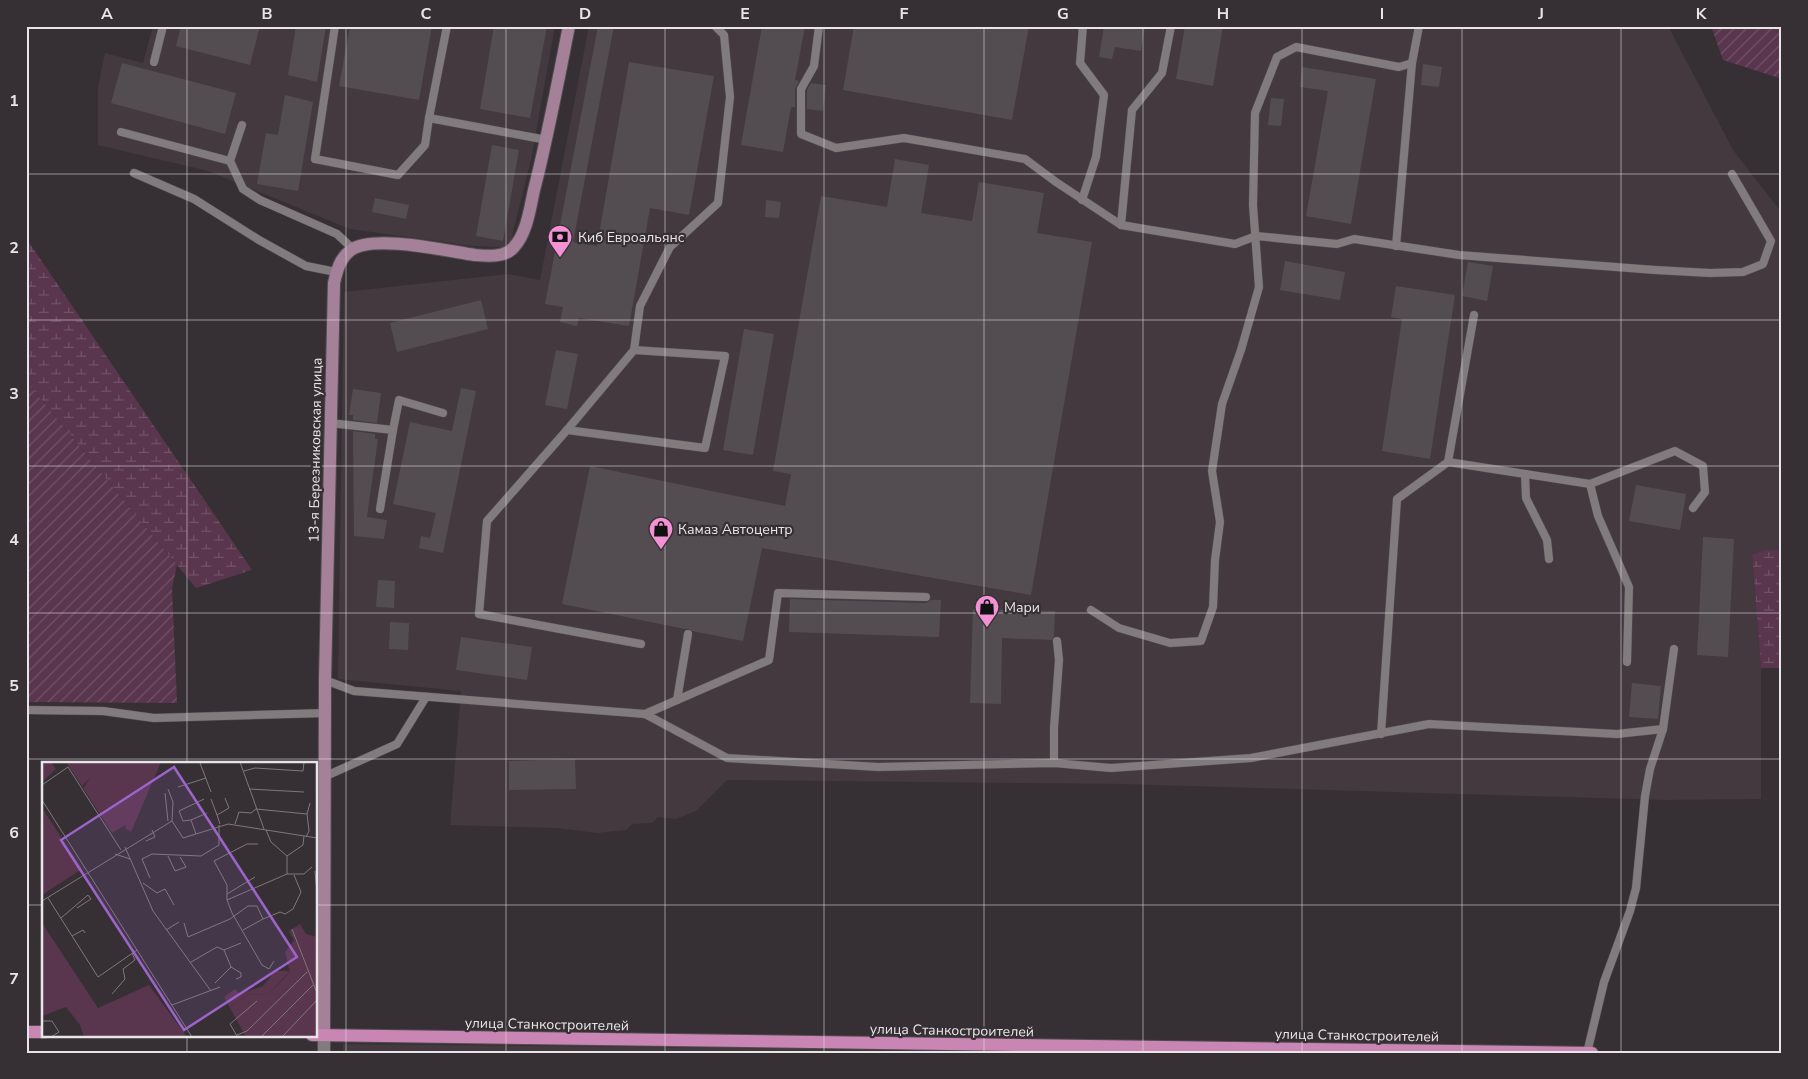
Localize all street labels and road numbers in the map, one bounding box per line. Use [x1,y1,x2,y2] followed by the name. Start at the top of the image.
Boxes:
[304,358,327,542] street label: 13-я Березниковская улица
[465,1014,629,1035] street label: улица Станкостроителей
[870,1020,1034,1041] street label: улица Станкостроителей
[1275,1025,1439,1046] street label: улица Станкостроителей

